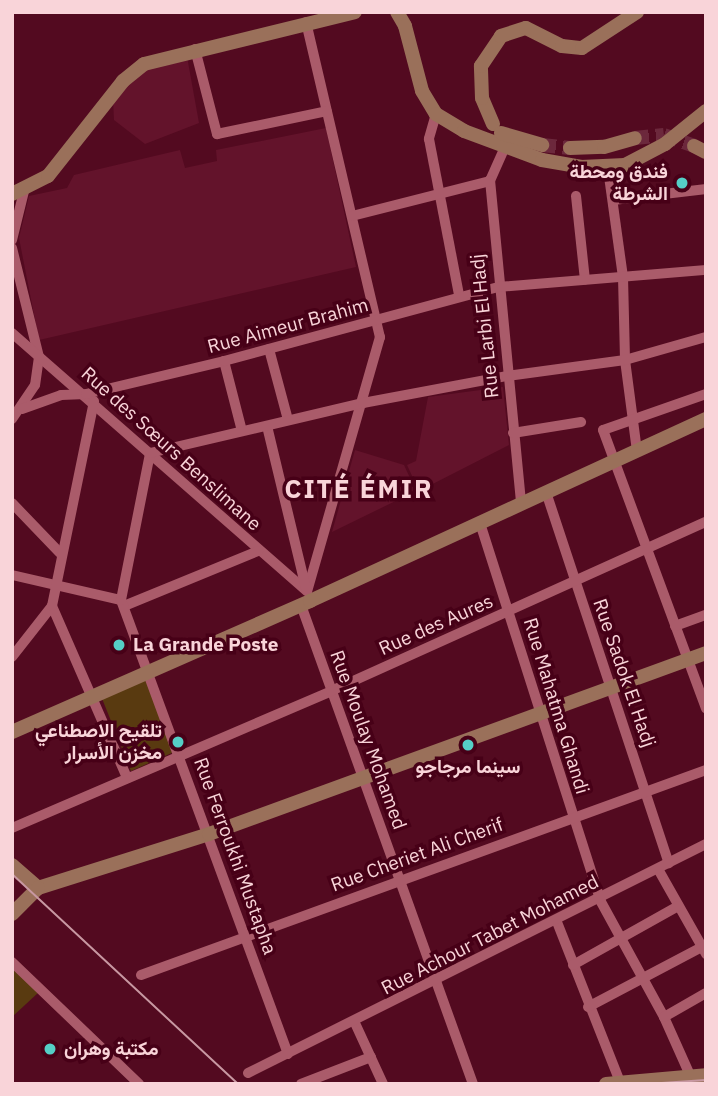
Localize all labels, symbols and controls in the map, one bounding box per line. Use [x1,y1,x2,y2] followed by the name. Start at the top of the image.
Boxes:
[569,161,668,205] place label: فندق ومحطة الشرطة
[674,175,690,191] marker: فندق ومحطة الشرطة
[466,253,504,399] street label: Rue Larbi El Hadj
[205,294,371,358] street label: Rue Aimeur Brahim
[76,362,266,536] street label: Rue des Sœurs Benslimane
[286,473,432,505] district label: CITÉ ÉMIR
[375,590,497,660] street label: Rue des Aures
[588,596,660,750] street label: Rue Sadok El Hadj
[518,615,594,797] street label: Rue Mahatma Ghandi
[133,634,278,656] place label: La Grande Poste
[111,637,127,653] marker: La Grande Poste
[325,647,411,833] street label: Rue Moulay Mohamed
[35,720,162,764] place label: تلقيح الاصطناعي مخزن الأسرار
[168,732,188,752] marker: تلقيح الاصطناعي مخزن الأسرار
[460,737,476,753] marker: سينما مرجاجو
[189,754,281,958] street label: Rue Ferroukhi Mustapha
[415,756,521,778] place label: سينما مرجاجو
[328,813,506,897] street label: Rue Cheriet Ali Cherif
[378,870,602,1000] street label: Rue Achour Tabet Mohamed
[64,1038,159,1060] place label: مكتبة وهران
[42,1041,58,1057] marker: مكتبة وهران

